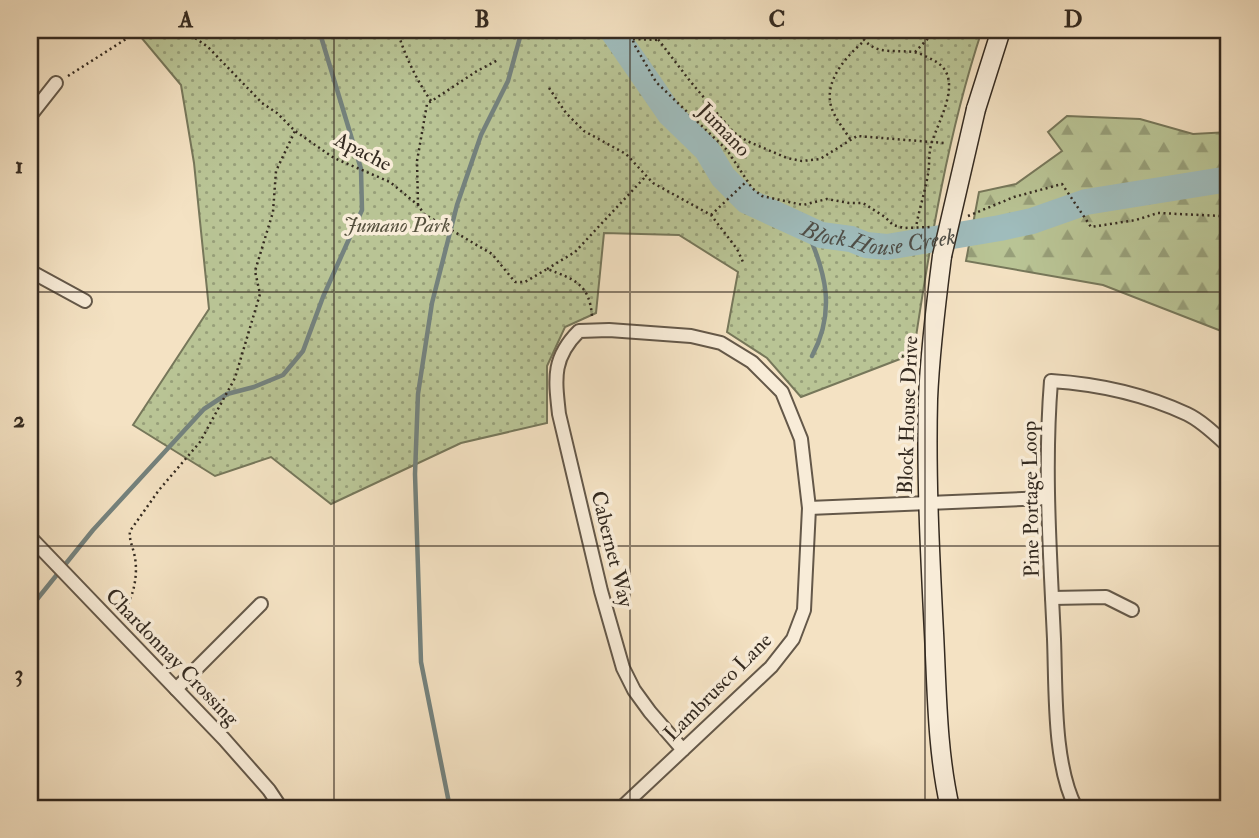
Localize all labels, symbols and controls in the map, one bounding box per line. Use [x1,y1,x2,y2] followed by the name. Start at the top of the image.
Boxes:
[178,5,194,34] text: A
[474,5,490,34] text: B
[769,5,785,34] text: C
[1064,5,1082,34] text: D
[691,97,756,163] street label: Jumano
[329,126,396,178] street label: Apache
[15,151,23,180] text: 1
[343,212,451,239] park label: Jumano Park
[796,213,958,262] water label: Block House Creek
[892,335,924,495] street label: Block House Drive
[13,405,25,434] text: 2
[1016,421,1046,577] street label: Pine Portage Loop
[585,488,640,611] street label: Cabernet Way
[99,582,245,732] street label: Chardonnay Crossing
[658,627,778,747] street label: Lambrusco Lane
[15,659,23,688] text: 3

